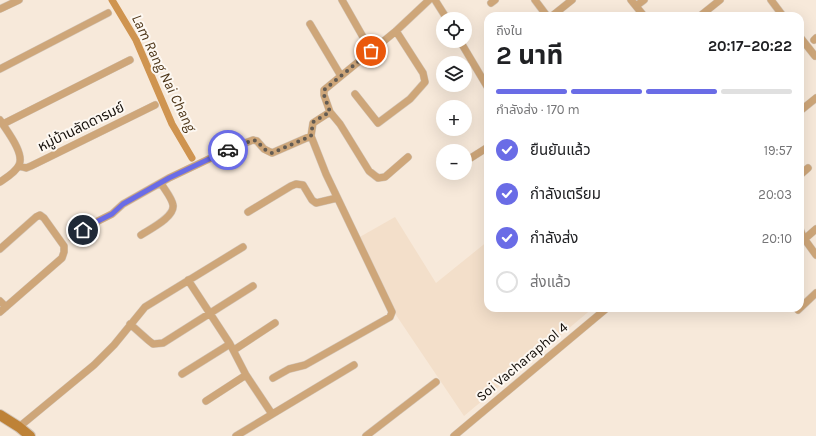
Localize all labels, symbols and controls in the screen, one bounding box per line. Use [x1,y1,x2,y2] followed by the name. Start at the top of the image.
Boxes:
[128,11,201,136] water label: Lam Rang Nai Chang
[436,12,472,180] map controls
[436,12,472,48] button: locate
[496,23,522,38] text: ถึงใน
[354,34,388,68] pin
[708,37,792,55] text: 20:17–20:22
[360,40,382,62] icon: bag
[496,40,563,71] text: 2 นาที
[436,56,472,92] button: layers
[35,99,127,155] street label: หมู่บ้านลัดดารมย์
[436,100,472,136] button: +
[496,102,580,117] text: กำลังส่ง · 170 m
[208,130,248,170] courier
[217,139,239,161] icon: car
[496,139,518,161] icon: check
[530,141,591,159] text: ยืนยันแล้ว
[764,143,792,158] text: 19:57
[436,144,472,180] button: −
[496,183,518,205] icon: check
[530,185,601,203] text: กำลังเตรียม
[758,187,792,202] text: 20:03
[66,213,100,247] pin
[72,219,94,241] icon: home
[496,227,518,249] icon: check
[530,229,578,247] text: กำลังส่ง
[762,231,792,246] text: 20:10
[530,273,571,291] text: ส่งแล้ว
[473,319,571,405] street label: Soi Vacharaphol 4

